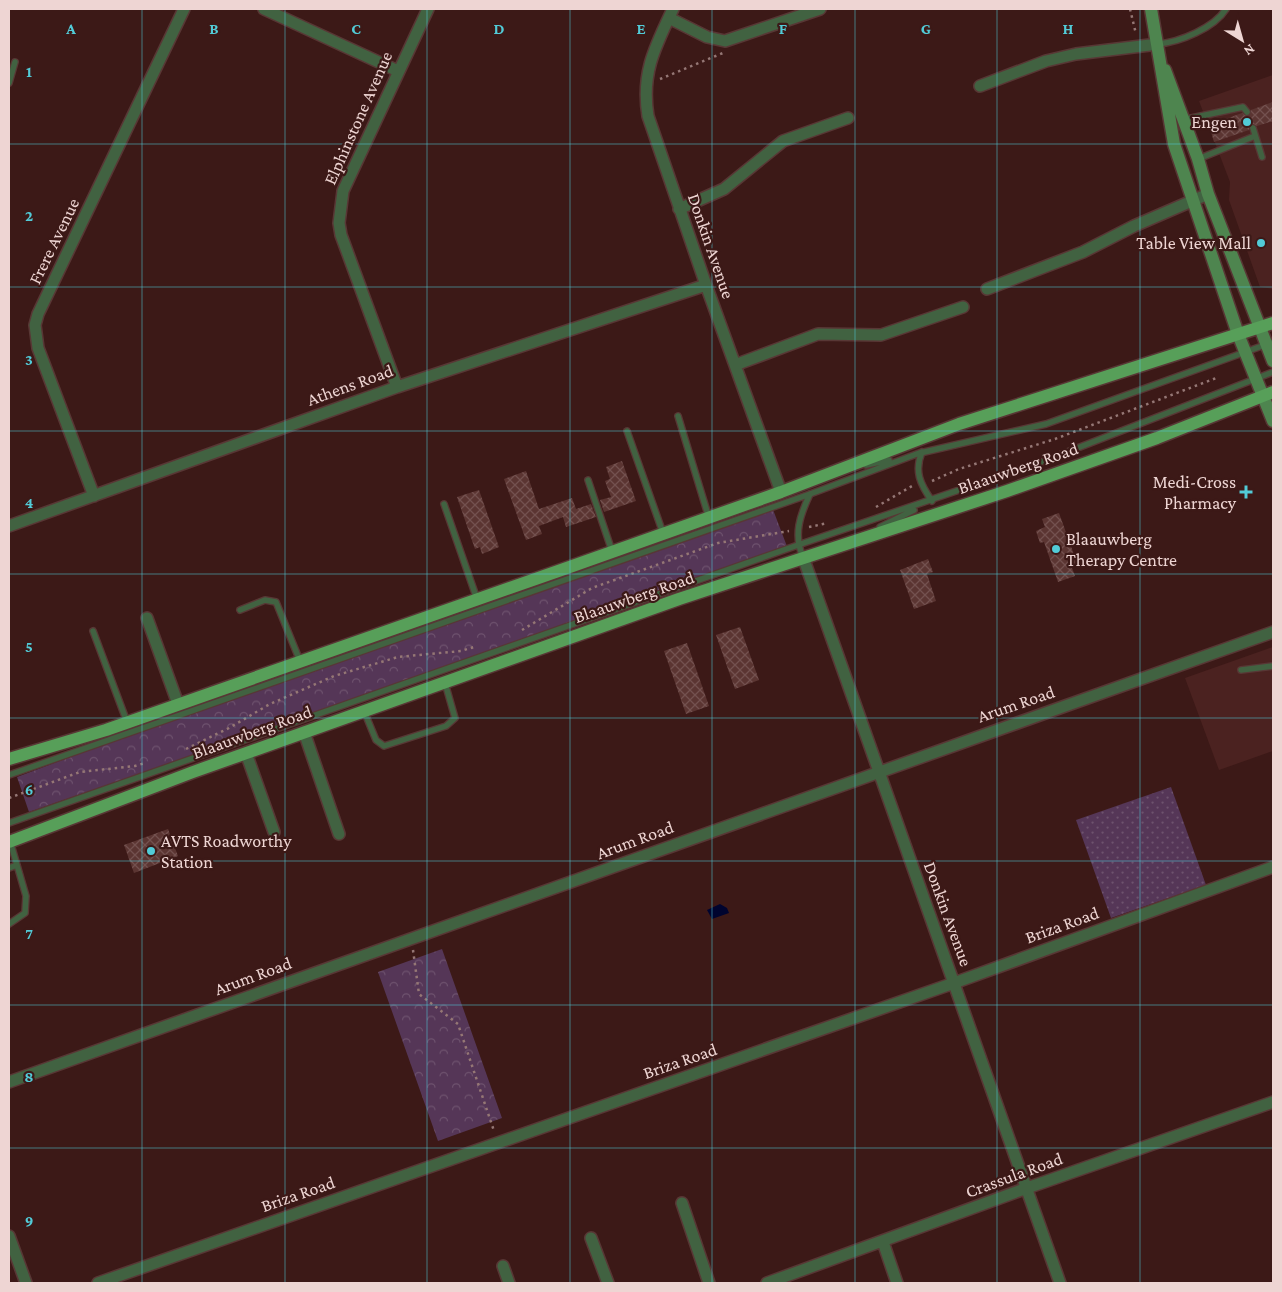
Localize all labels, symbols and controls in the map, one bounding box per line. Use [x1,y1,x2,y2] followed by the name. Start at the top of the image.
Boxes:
[1217,15,1267,65] north arrow
[65,20,76,37] text: A
[209,20,219,37] text: B
[351,20,361,37] text: C
[493,20,505,37] text: D
[636,20,646,37] text: E
[779,20,788,37] text: F
[921,20,931,37] text: G
[1063,20,1074,37] text: H
[1241,41,1258,60] text: N
[320,48,396,188] street label: Elphinstone Avenue
[26,63,32,80] text: 1
[1191,112,1237,132] place label: Engen
[1241,116,1253,128] marker: Engen
[684,191,738,301] street label: Donkin Avenue
[25,195,83,287] street label: Frere Avenue
[25,207,33,224] text: 2
[1136,233,1251,253] place label: Table View Mall
[1255,237,1267,249] marker: Table View Mall
[25,351,33,368] text: 3
[304,360,396,410] street label: Athens Road
[955,438,1081,498] street label: Blaauwberg Road
[1153,472,1237,513] place label: Medi-Cross Pharmacy
[1240,486,1252,498] marker: Medi-Cross Pharmacy
[25,494,34,511] text: 4
[1066,529,1177,570] place label: Blaauwberg Therapy Centre
[1050,543,1062,555] marker: Blaauwberg Therapy Centre
[571,567,697,627] street label: Blaauwberg Road
[25,638,33,655] text: 5
[975,681,1058,727] street label: Arum Road
[189,701,315,763] street label: Blaauwberg Road
[25,781,33,798] text: 6
[594,817,677,863] street label: Arum Road
[161,831,292,872] place label: AVTS Roadworthy Station
[145,845,157,857] marker: AVTS Roadworthy Station
[920,859,976,969] street label: Donkin Avenue
[1023,902,1102,948] street label: Briza Road
[25,925,33,942] text: 7
[212,953,295,999] street label: Arum Road
[640,1039,720,1083] street label: Briza Road
[24,1068,34,1085] text: 8
[963,1148,1066,1202] street label: Crassula Road
[258,1172,338,1216] street label: Briza Road
[25,1212,33,1229] text: 9

